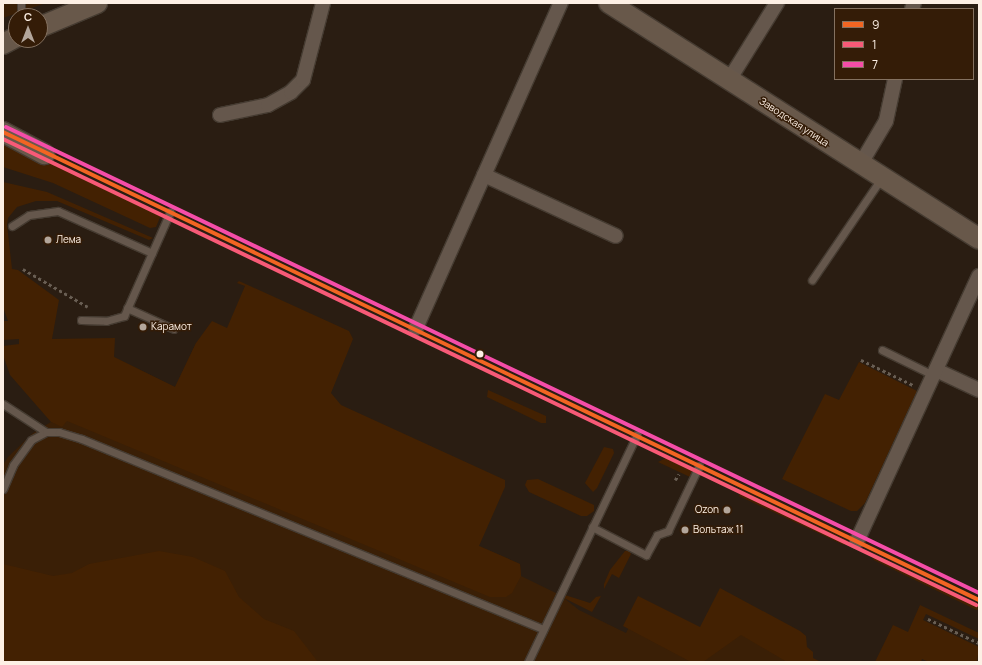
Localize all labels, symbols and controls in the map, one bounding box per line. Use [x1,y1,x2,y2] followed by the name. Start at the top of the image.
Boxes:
[8,8,48,48] north arrow
[834,8,974,80] legend
[24,9,32,24] text: С
[872,16,879,33] text: 9
[872,36,877,53] text: 1
[872,56,878,73] text: 7
[757,95,831,149] street label: Заводская улица
[56,234,81,246] place label: Лема
[43,235,53,245] marker: Лема
[151,321,192,333] place label: Карамот
[138,322,148,332] marker: Карамот
[475,349,485,359] unlabelled marker
[695,504,719,516] place label: Ozon
[722,505,732,515] marker: Ozon
[693,524,743,536] place label: Вольтаж 11
[680,525,690,535] marker: Вольтаж 11

